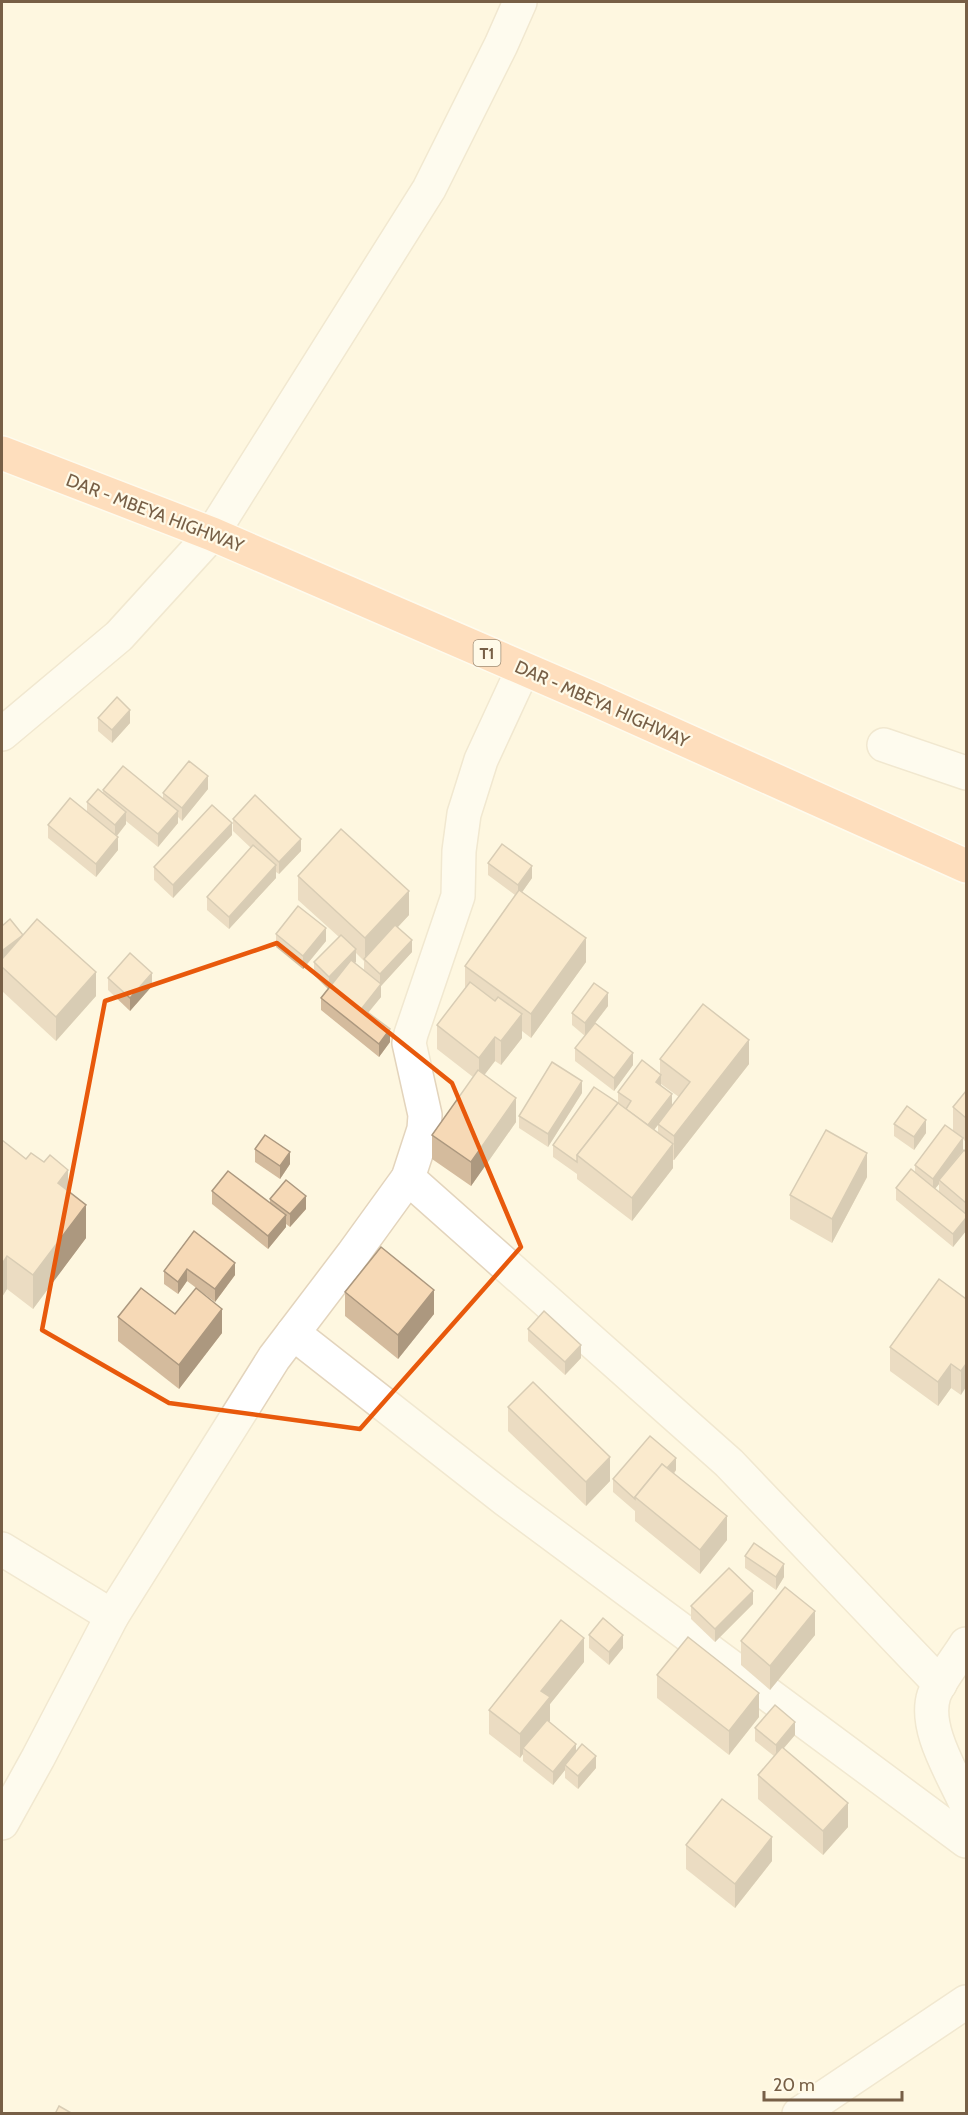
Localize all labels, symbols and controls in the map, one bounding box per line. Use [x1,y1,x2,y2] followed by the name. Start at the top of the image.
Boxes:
[63,469,248,557] street label: DAR - MBEYA HIGHWAY
[474,640,500,666] road number: T1
[511,656,693,753] street label: DAR - MBEYA HIGHWAY
[764,2064,902,2102] scale bar
[773,2074,815,2096] text: 20 m

